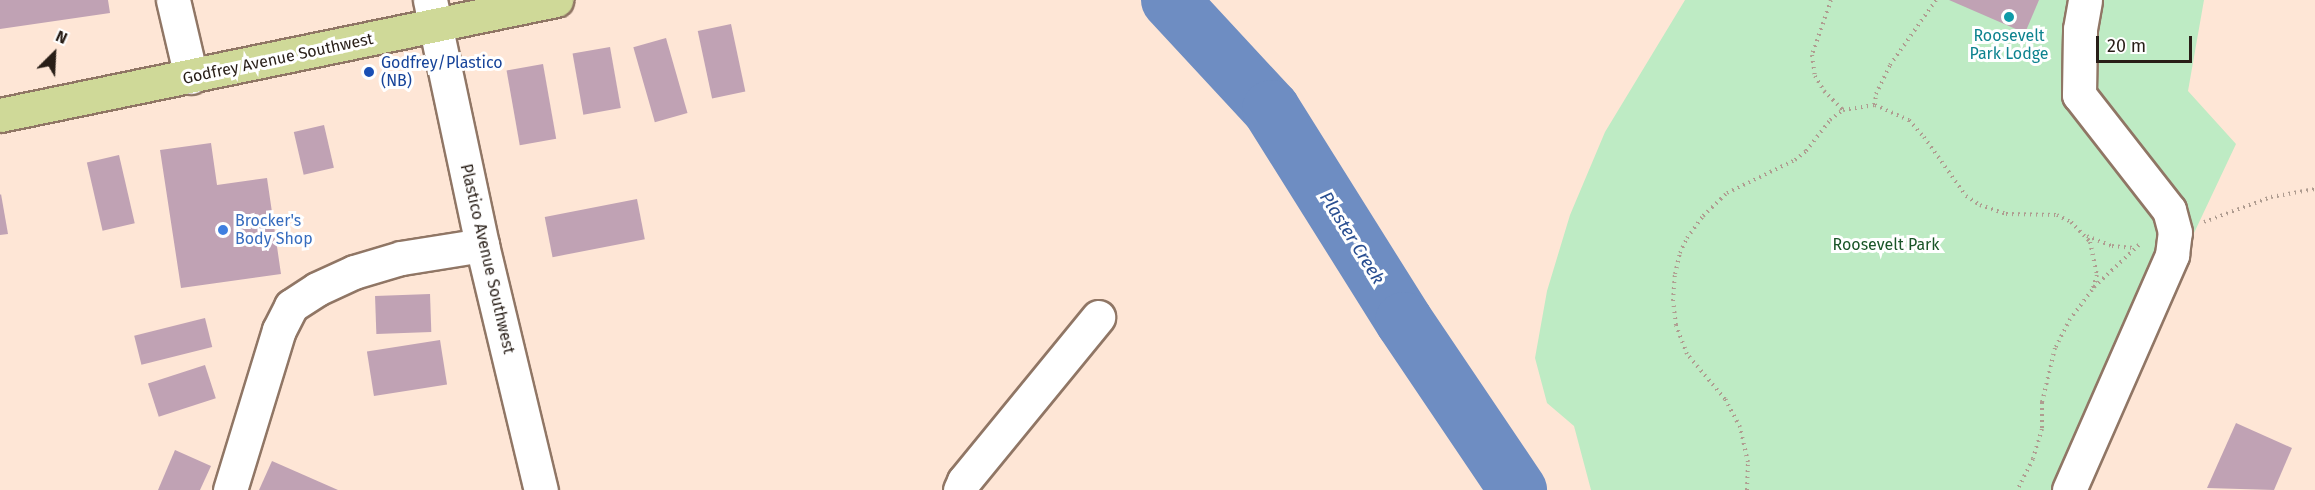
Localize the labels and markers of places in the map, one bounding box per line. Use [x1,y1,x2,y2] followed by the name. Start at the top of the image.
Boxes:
[2002,10,2016,24] marker: Roosevelt Park Lodge
[1970,26,2048,64] place label: Roosevelt Park Lodge
[381,53,503,91] place label: Godfrey/Plastico (NB)
[362,65,376,79] marker: Godfrey/Plastico (NB)
[235,211,313,249] place label: Brocker's Body Shop
[216,223,230,237] marker: Brocker's Body Shop

